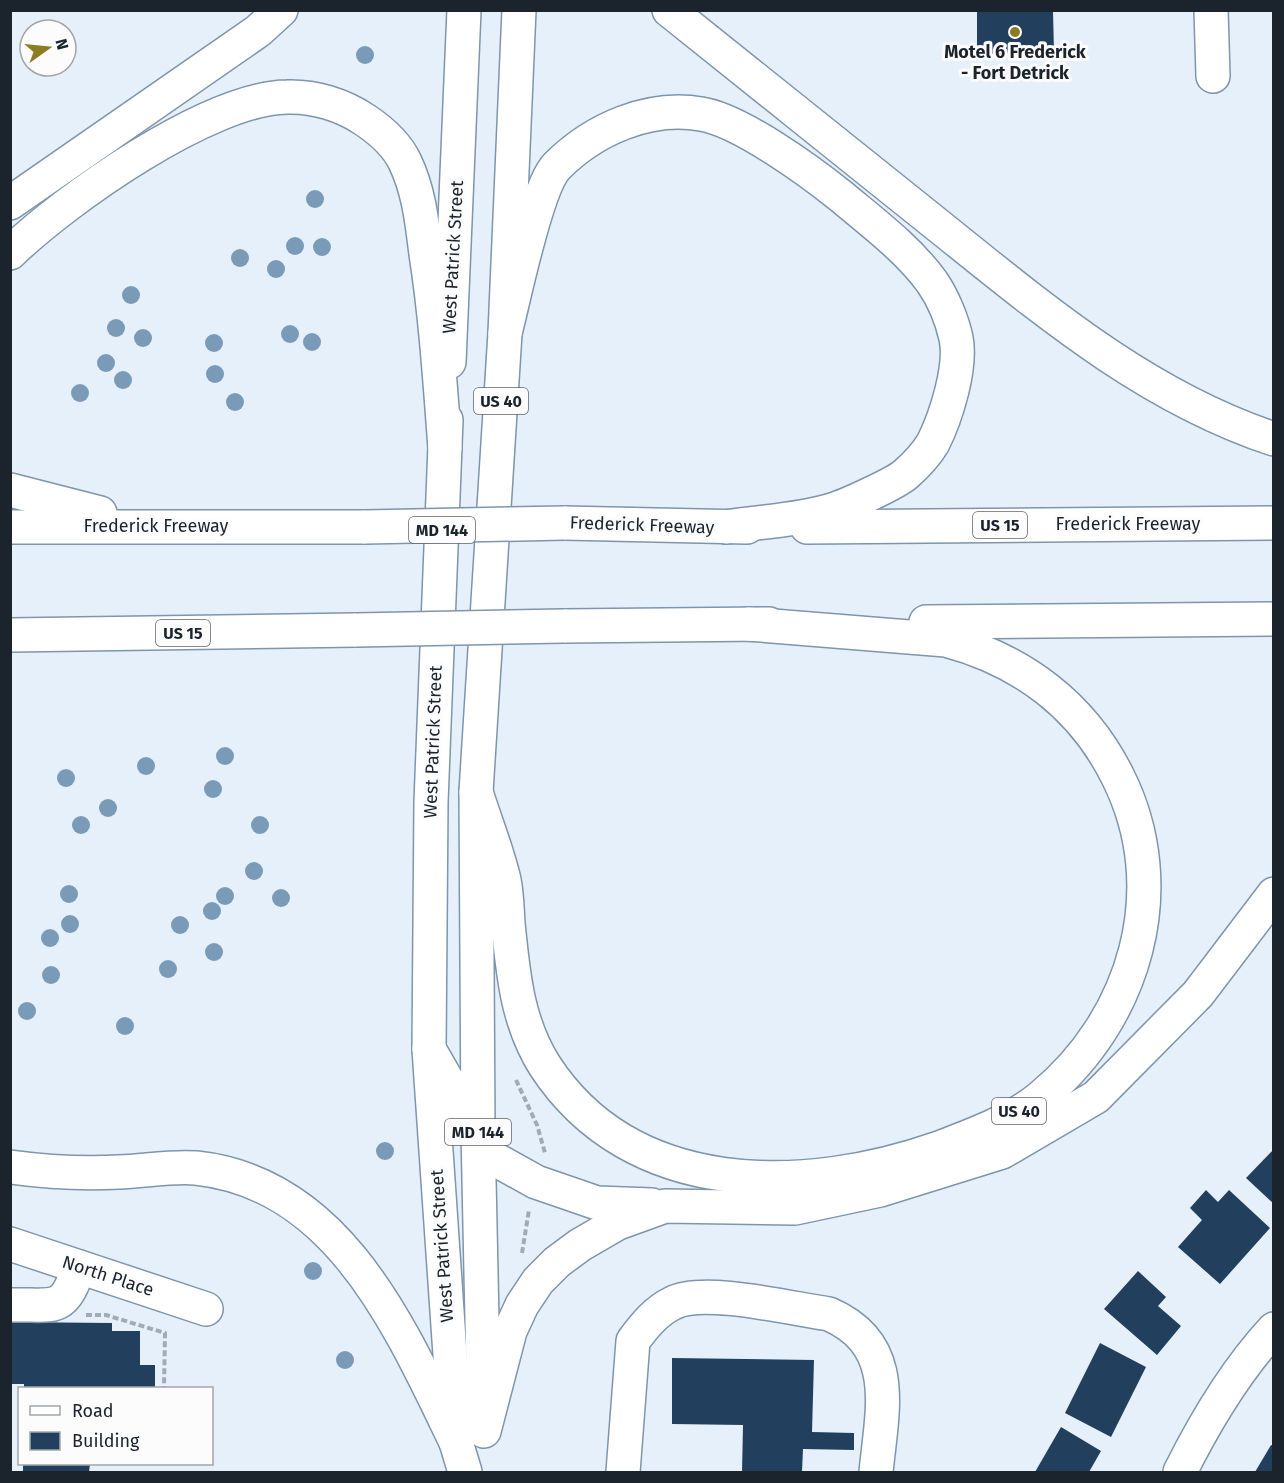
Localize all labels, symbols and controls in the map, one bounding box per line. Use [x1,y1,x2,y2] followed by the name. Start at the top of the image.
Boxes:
[18,18,78,78] north arrow
[1008,25,1022,39] marker: Motel 6 Frederick - Fort Detrick
[51,37,73,52] text: N
[944,41,1087,84] place label: Motel 6 Frederick - Fort Detrick
[438,179,468,334] street label: West Patrick Street
[474,388,528,414] road number: US 40
[569,511,715,539] street label: Frederick Freeway
[973,512,1027,538] road number: US 15
[1056,513,1201,535] street label: Frederick Freeway
[84,515,229,537] street label: Frederick Freeway
[409,517,475,543] road number: MD 144
[156,620,210,646] road number: US 15
[419,664,447,819] street label: West Patrick Street
[992,1098,1046,1124] road number: US 40
[445,1119,511,1145] road number: MD 144
[426,1168,458,1323] street label: West Patrick Street
[59,1251,157,1301] street label: North Place
[18,1387,213,1465] legend
[72,1400,114,1422] text: Road
[72,1430,140,1452] text: Building

